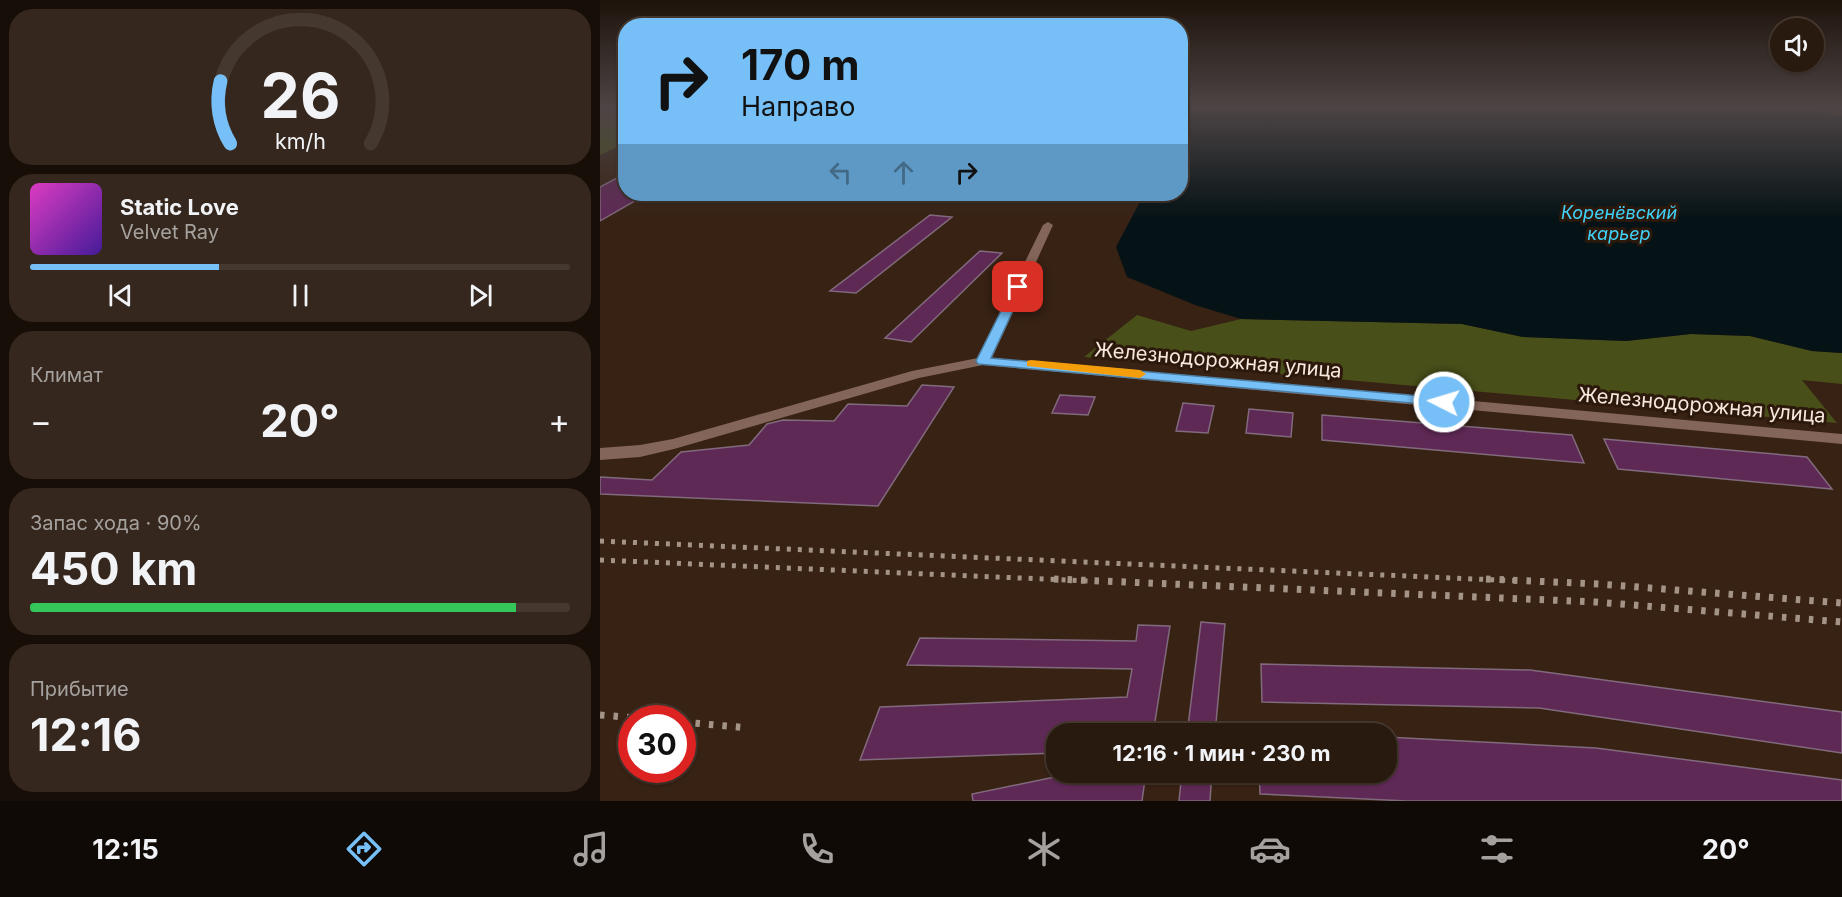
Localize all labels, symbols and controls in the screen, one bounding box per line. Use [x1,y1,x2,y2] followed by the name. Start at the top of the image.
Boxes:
[1770,18,1824,72] map controls
[1770,18,1824,72] button: sound
[741,39,859,90] text: 170 m
[642,42,720,120] icon: right
[260,58,340,133] text: 26
[741,90,856,123] text: Направо
[275,128,325,154] text: km/h
[824,156,857,189] icon: left
[887,156,920,189] icon: ahead
[950,156,983,189] icon: right
[120,194,239,220] text: Static Love
[1561,202,1677,244] water label: Коренёвский карьер
[120,220,219,244] text: Velvet Ray
[992,261,1043,312] pin
[1001,270,1034,303] icon: arrive
[104,279,137,312] icon: previous
[284,279,317,312] icon: pause
[464,279,497,312] icon: next
[1093,337,1343,383] street label: Железнодорожная улица
[30,363,103,387] text: Климат
[1412,370,1476,434] position arrow
[1577,382,1827,428] street label: Железнодорожная улица
[260,393,340,448] text: 20°
[30,401,52,441] text: −
[548,401,570,441] text: +
[30,511,202,535] text: Запас хода · 90%
[30,541,197,596] text: 450 km
[30,677,129,701] text: Прибытие
[618,705,696,783] speed limit sign: 30
[30,707,141,762] text: 12:16
[1112,740,1331,766] text: 12:16 · 1 мин · 230 m
[343,828,385,870] icon: directions
[570,828,612,870] icon: music
[796,828,838,870] icon: phone
[1023,828,1065,870] icon: climate
[1249,828,1291,870] icon: car
[1476,828,1518,870] icon: filters
[92,833,159,866] text: 12:15
[1702,833,1750,866] text: 20°

